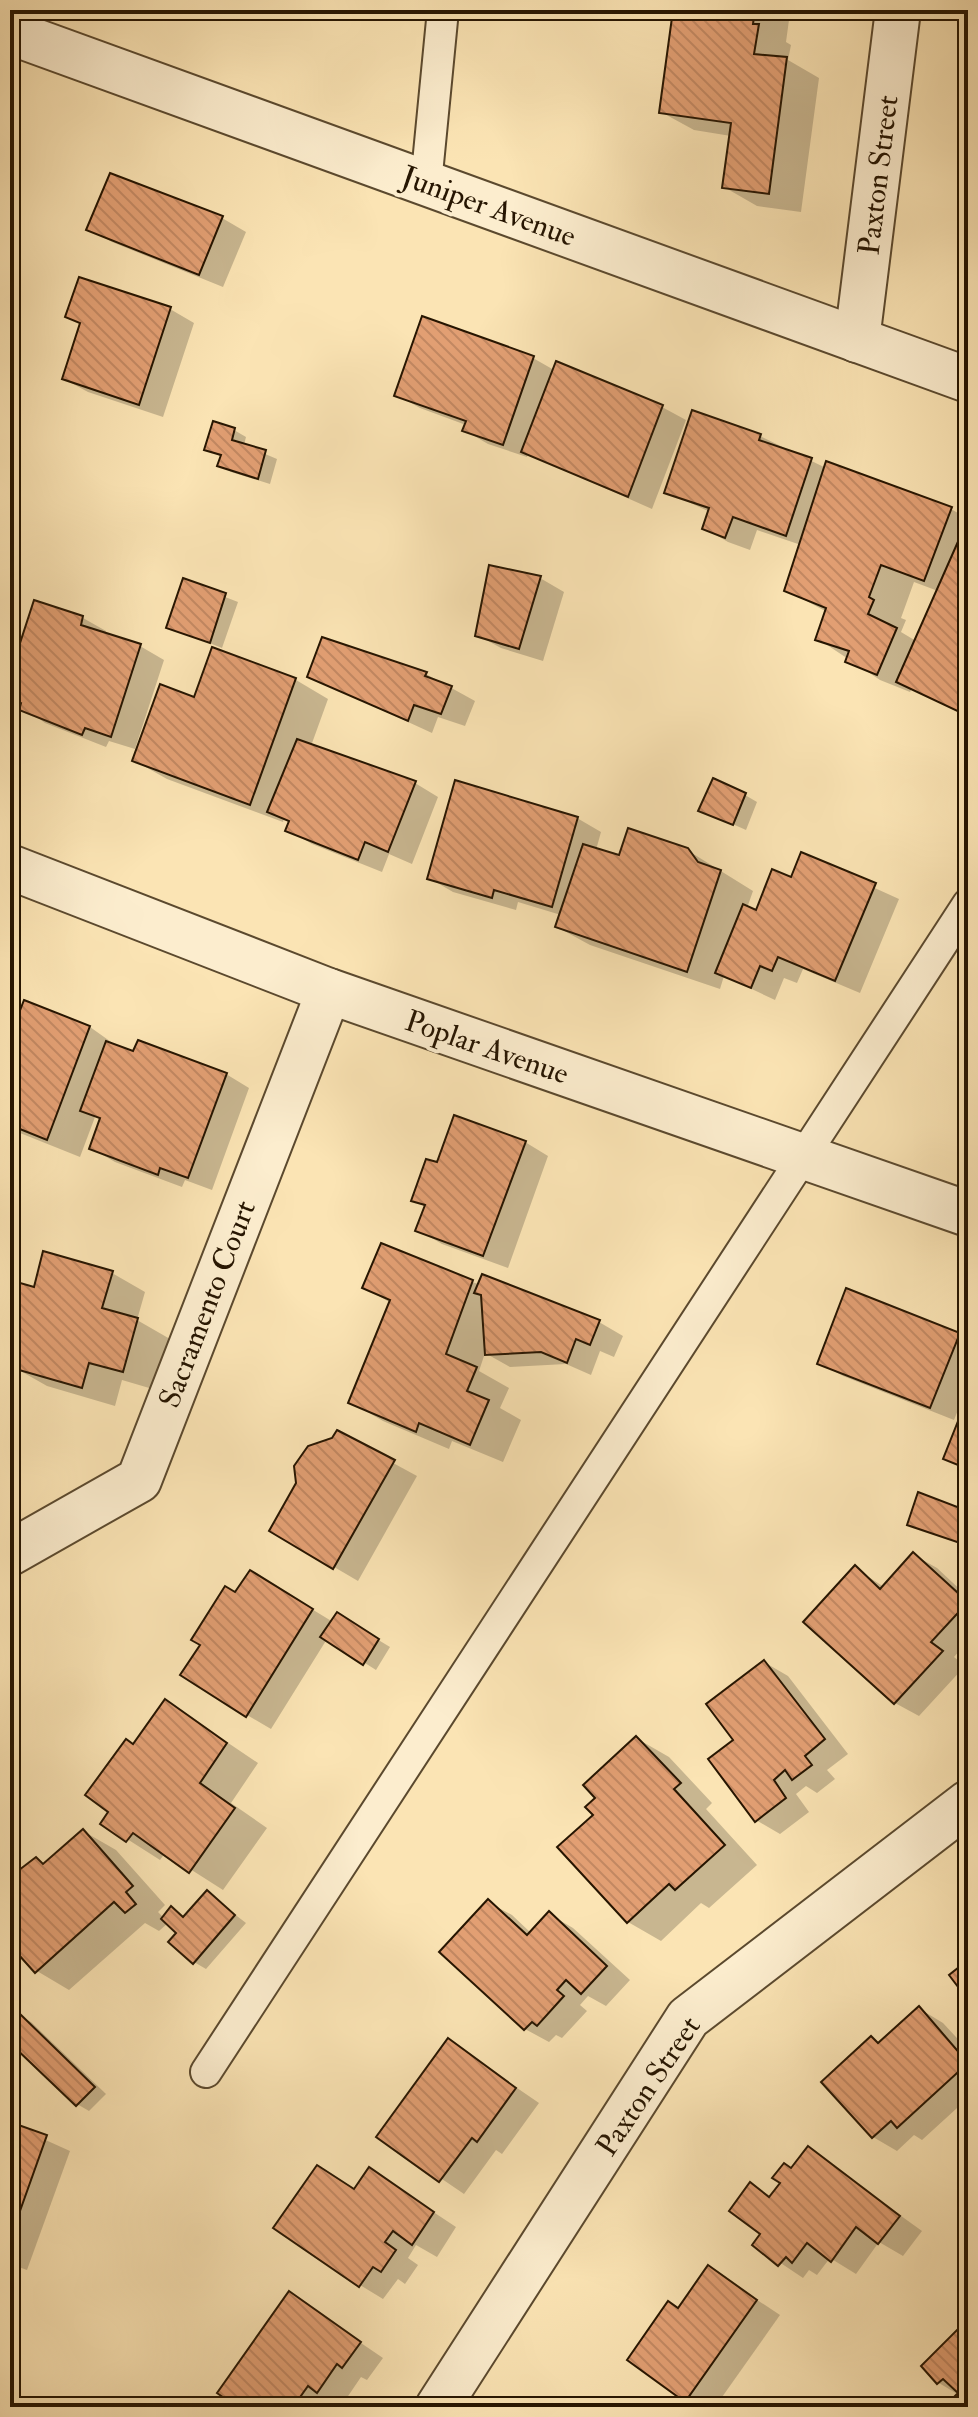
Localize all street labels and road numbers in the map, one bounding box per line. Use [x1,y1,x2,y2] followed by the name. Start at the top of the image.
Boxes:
[850,93,907,257] street label: Paxton Street
[396,158,581,255] street label: Juniper Avenue
[400,1002,573,1093] street label: Poplar Avenue
[151,1195,264,1413] street label: Sacramento Court
[588,2009,709,2163] street label: Paxton Street

